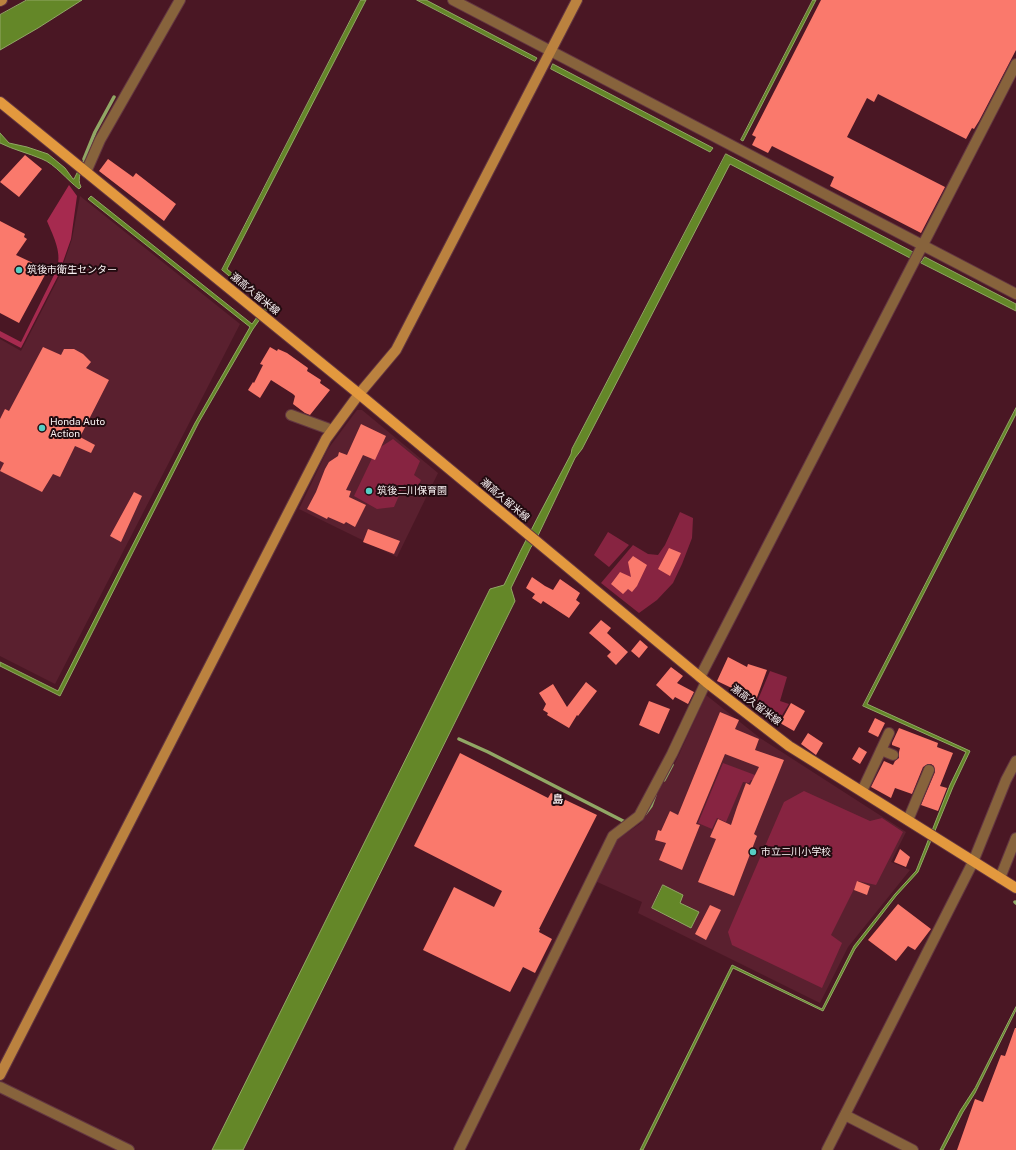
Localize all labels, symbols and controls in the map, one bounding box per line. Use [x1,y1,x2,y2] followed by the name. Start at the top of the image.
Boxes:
[27,264,117,276] place label: 筑後市衛生センター
[14,265,24,275] marker: 筑後市衛生センター
[228,270,282,318] street label: 瀬高久留米線
[50,416,105,440] place label: Honda Auto Action
[37,423,47,433] marker: Honda Auto Action
[478,476,532,524] street label: 瀬高久留米線
[377,485,447,497] place label: 筑後二川保育園
[364,486,374,496] marker: 筑後二川保育園
[728,682,784,728] street label: 瀬高久留米線
[553,793,563,807] district label: 島
[761,846,831,858] place label: 市立二川小学校
[748,847,758,857] marker: 市立二川小学校

